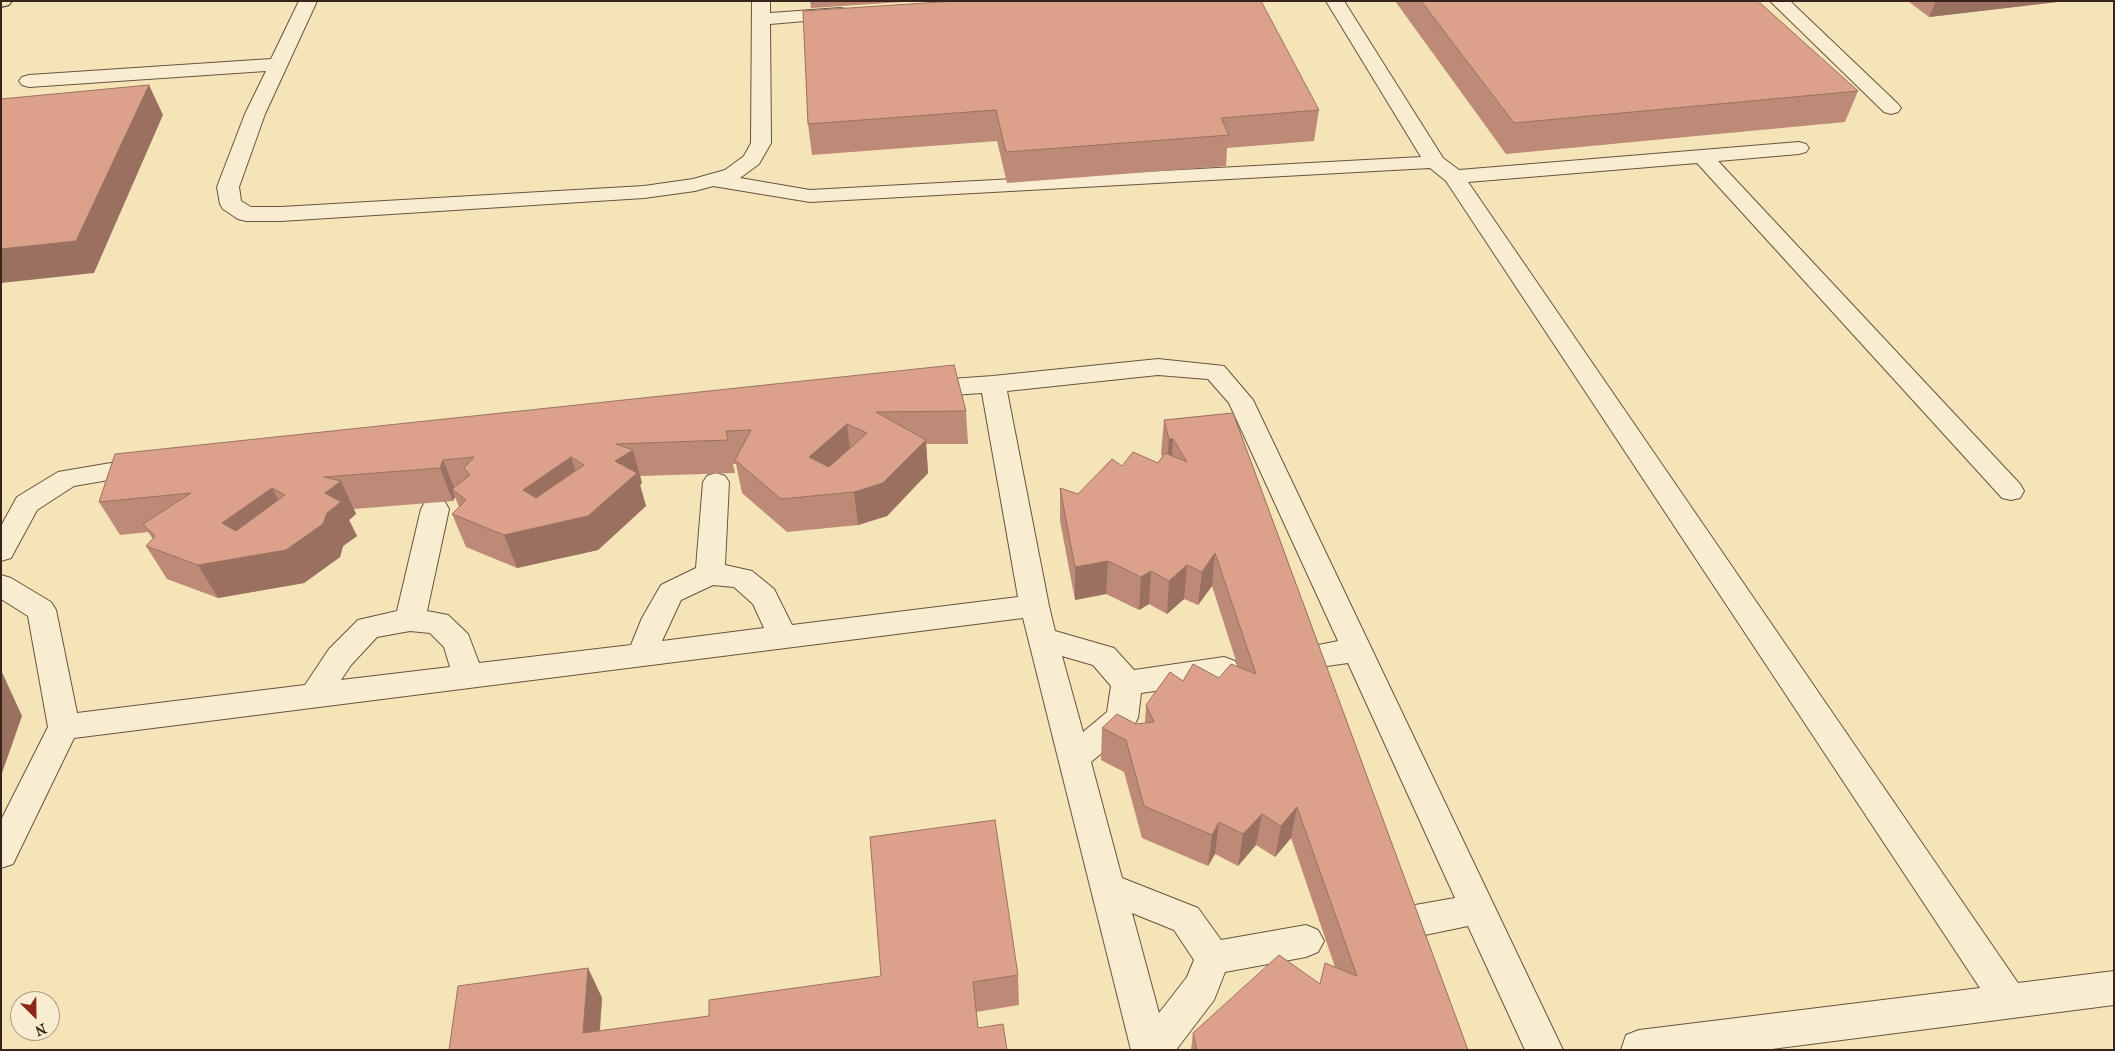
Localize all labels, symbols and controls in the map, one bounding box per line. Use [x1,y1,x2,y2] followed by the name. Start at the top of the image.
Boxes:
[10,991,60,1041] north arrow
[32,1019,49,1039] text: N

